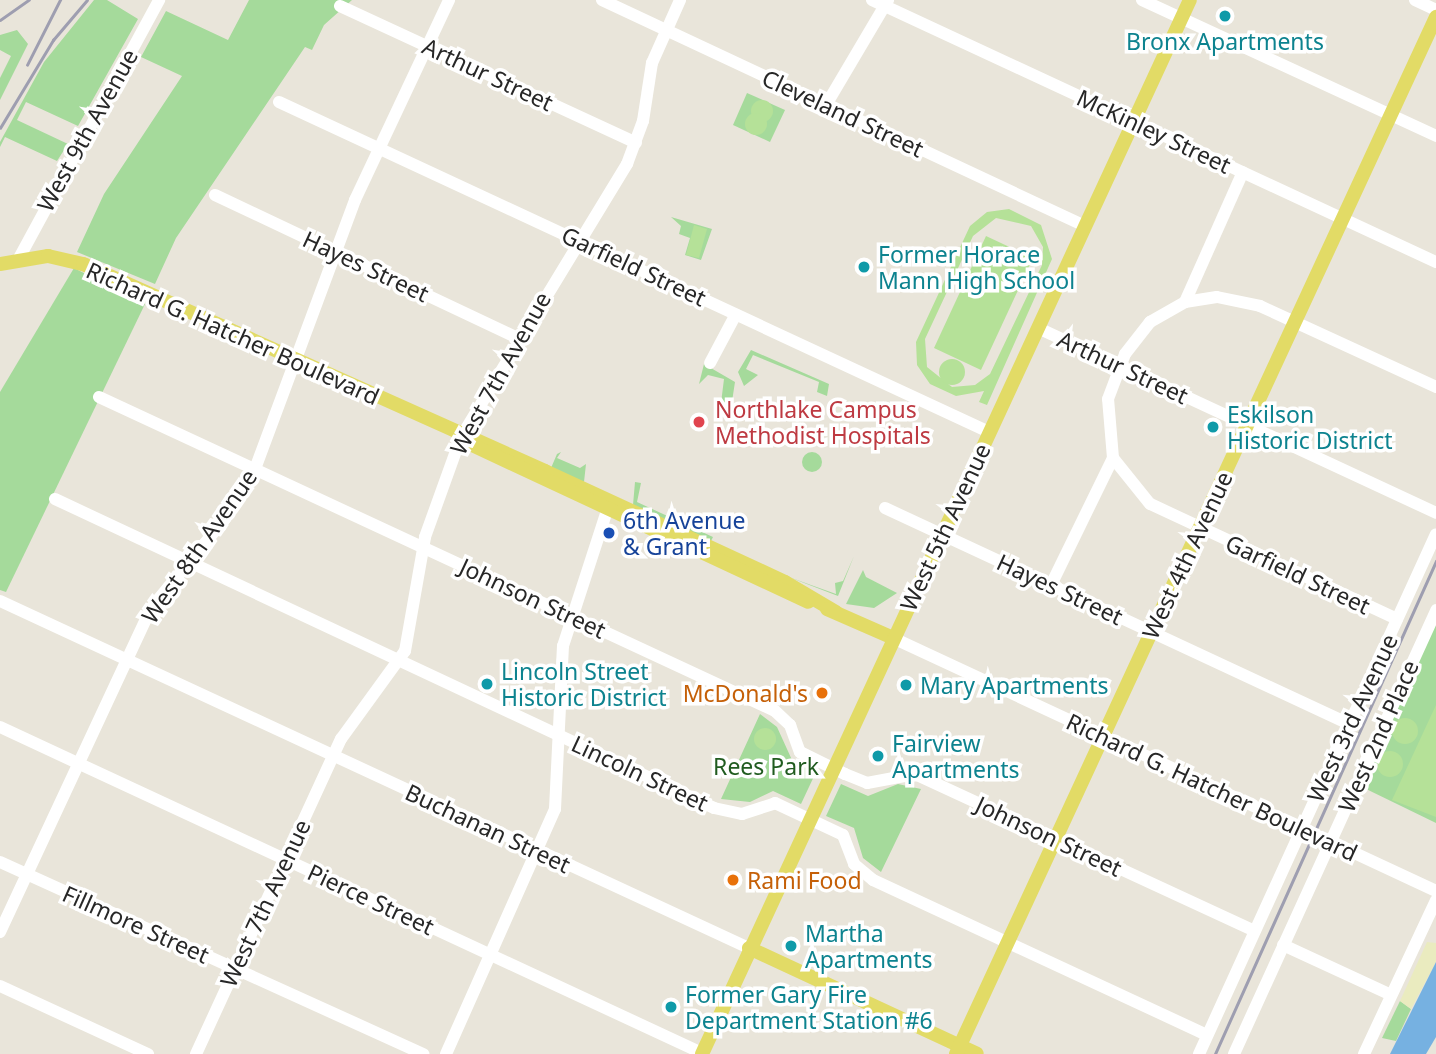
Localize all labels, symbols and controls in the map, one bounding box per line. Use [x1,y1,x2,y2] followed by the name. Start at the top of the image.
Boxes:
[1217,8,1233,24] marker: Bronx Apartments
[1126,27,1324,55] place label: Bronx Apartments
[418,32,558,116] street label: Arthur Street
[31,44,143,216] street label: West 9th Avenue
[758,64,928,162] street label: Cleveland Street
[1073,83,1235,179] street label: McKinley Street
[557,220,711,312] street label: Garfield Street
[299,225,433,307] street label: Hayes Street
[878,240,1075,294] place label: Former Horace Mann High School
[82,256,384,410] street label: Richard G. Hatcher Boulevard
[856,259,872,275] marker: Former Horace Mann High School
[444,287,556,459] street label: West 7th Avenue
[1053,325,1193,409] street label: Arthur Street
[715,395,931,449] place label: Northlake Campus Methodist Hospitals
[1227,400,1392,454] place label: Eskilson Historic District
[689,412,709,432] marker: Northlake Campus Methodist Hospitals
[1205,419,1221,435] marker: Eskilson Historic District
[894,439,996,615] street label: West 5th Avenue
[136,464,262,628] street label: West 8th Avenue
[1136,467,1238,643] street label: West 4th Avenue
[623,506,745,560] place label: 6th Avenue & Grant
[601,525,617,541] marker: 6th Avenue & Grant
[1221,528,1375,620] street label: Garfield Street
[993,548,1127,630] street label: Hayes Street
[456,552,610,644] street label: Johnson Street
[1301,630,1403,806] street label: West 3rd Avenue
[1332,656,1424,816] street label: West 2nd Place
[501,657,666,711] place label: Lincoln Street Historic District
[920,671,1109,699] place label: Mary Apartments
[479,676,495,692] marker: Lincoln Street Historic District
[898,677,914,693] marker: Mary Apartments
[683,679,808,707] place label: McDonald's
[814,685,830,701] marker: McDonald's
[1062,707,1362,867] street label: Richard G. Hatcher Boulevard
[567,729,713,817] street label: Lincoln Street
[892,729,1020,783] place label: Fairview Apartments
[870,748,886,764] marker: Fairview Apartments
[713,752,819,780] park label: Rees Park
[401,778,575,878] street label: Buchanan Street
[972,790,1126,882] street label: Johnson Street
[214,815,316,991] street label: West 7th Avenue
[304,858,438,940] street label: Pierce Street
[747,866,862,894] place label: Rami Food
[725,872,741,888] marker: Rami Food
[59,879,213,969] street label: Fillmore Street
[805,919,933,973] place label: Martha Apartments
[783,938,799,954] marker: Martha Apartments
[685,980,933,1034] place label: Former Gary Fire Department Station #6
[663,999,679,1015] marker: Former Gary Fire Department Station #6

